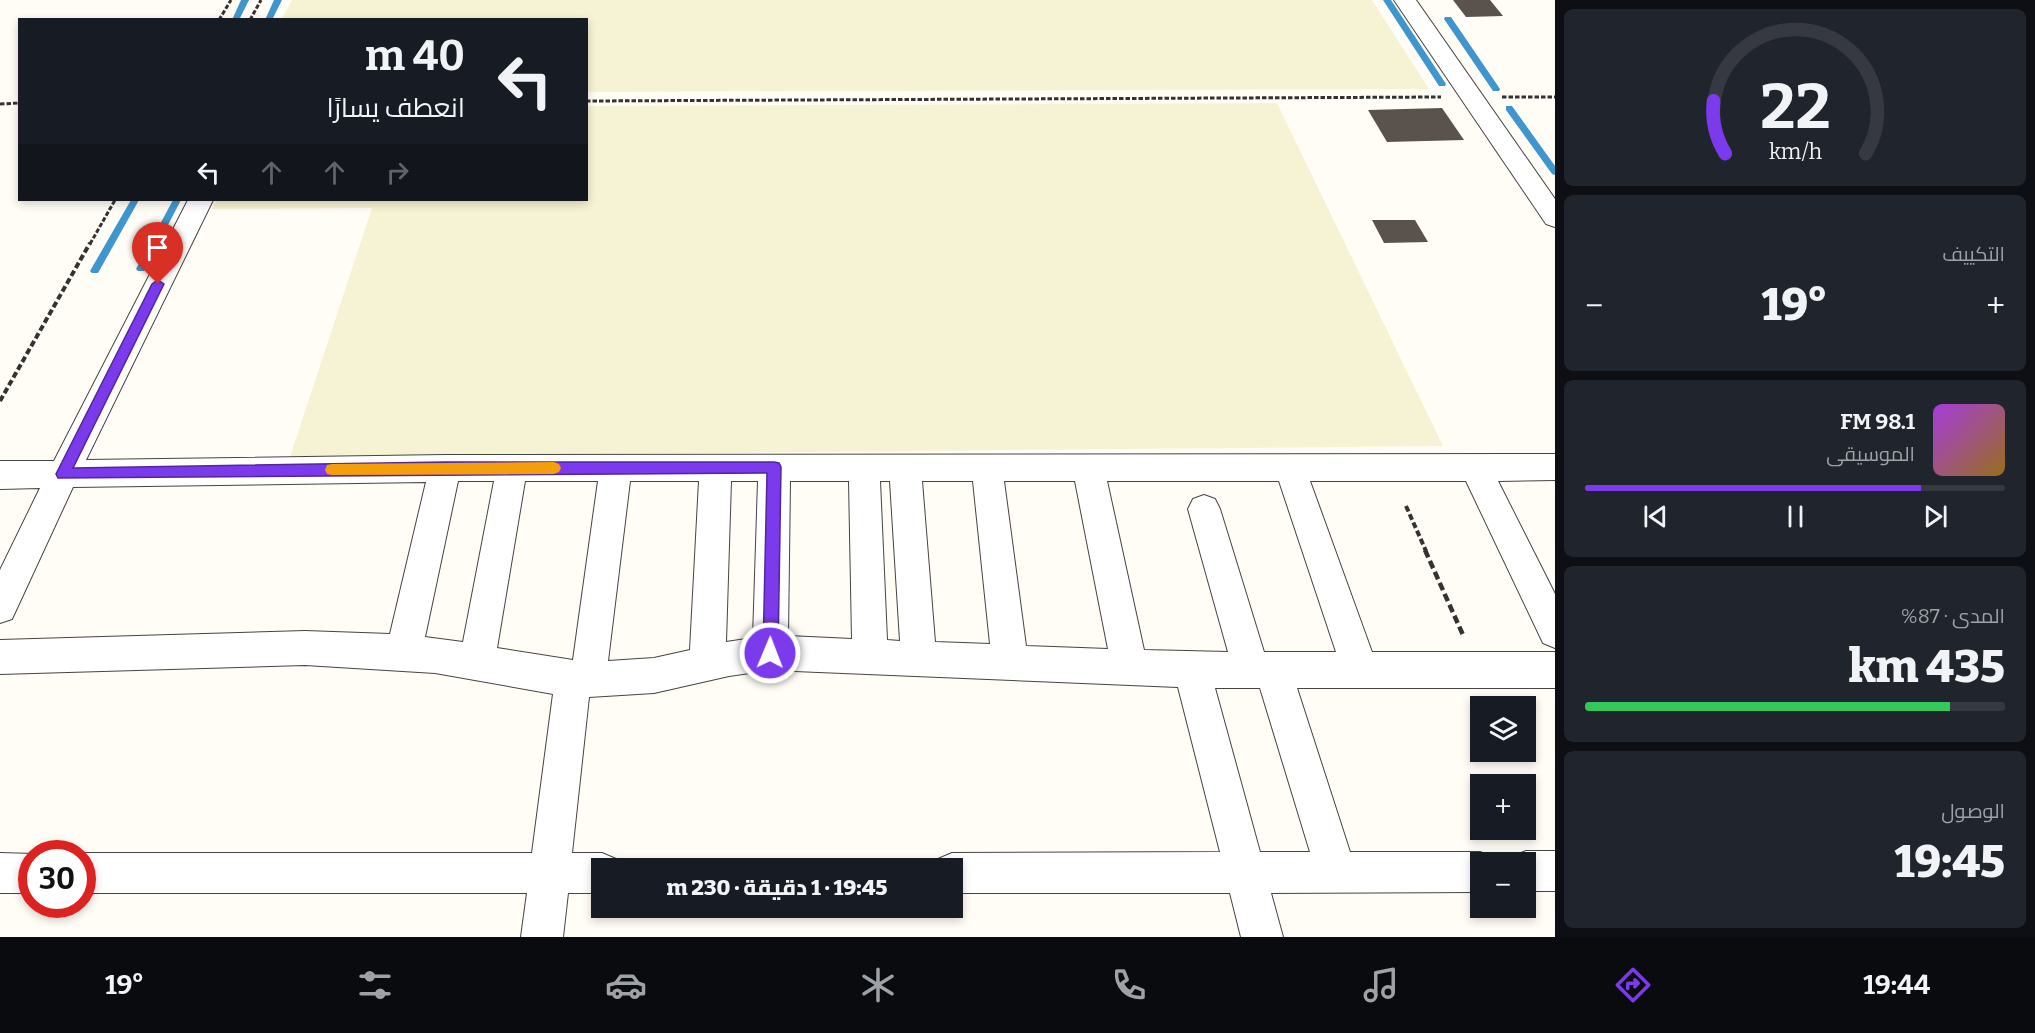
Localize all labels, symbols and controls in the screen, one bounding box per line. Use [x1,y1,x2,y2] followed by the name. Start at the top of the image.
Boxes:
[365,31,465,81] text: 40 m
[486,42,564,120] icon: left
[1760,70,1830,145] text: 22
[326,92,465,124] text: انعطف يسارًا
[1768,140,1822,166] text: km/h
[192,156,225,189] icon: left
[255,156,288,189] icon: ahead
[318,156,351,189] icon: ahead
[381,156,414,189] icon: right
[132,222,183,284] pin
[141,231,174,264] icon: arrive
[1942,242,2005,266] text: التكييف
[1762,278,1828,332] text: 19°
[1585,286,1603,326] text: −
[1986,286,2005,326] text: +
[1840,408,1915,435] text: 98.1 FM
[1826,442,1915,466] text: الموسيقى
[1639,500,1672,533] icon: previous
[1779,500,1812,533] icon: pause
[1919,500,1952,533] icon: next
[1901,604,2005,628] text: المدى · 87%
[738,621,802,685] position arrow
[1849,640,2005,694] text: 435 km
[1470,696,1536,918] map controls
[1470,696,1536,762] button: layers
[1470,774,1536,840] button: +
[1941,799,2005,823] text: الوصول
[1895,835,2005,889] text: 19:45
[18,840,96,918] speed limit sign: 30
[1470,852,1536,918] button: −
[666,874,888,901] text: 19:45 · 1 دقيقة · 230 m
[354,964,396,1006] icon: filters
[605,964,647,1006] icon: car
[857,964,899,1006] icon: climate
[1108,964,1150,1006] icon: phone
[1360,964,1402,1006] icon: music
[1612,964,1654,1006] icon: directions
[105,969,144,1001] text: 19°
[1863,969,1930,1001] text: 19:44

